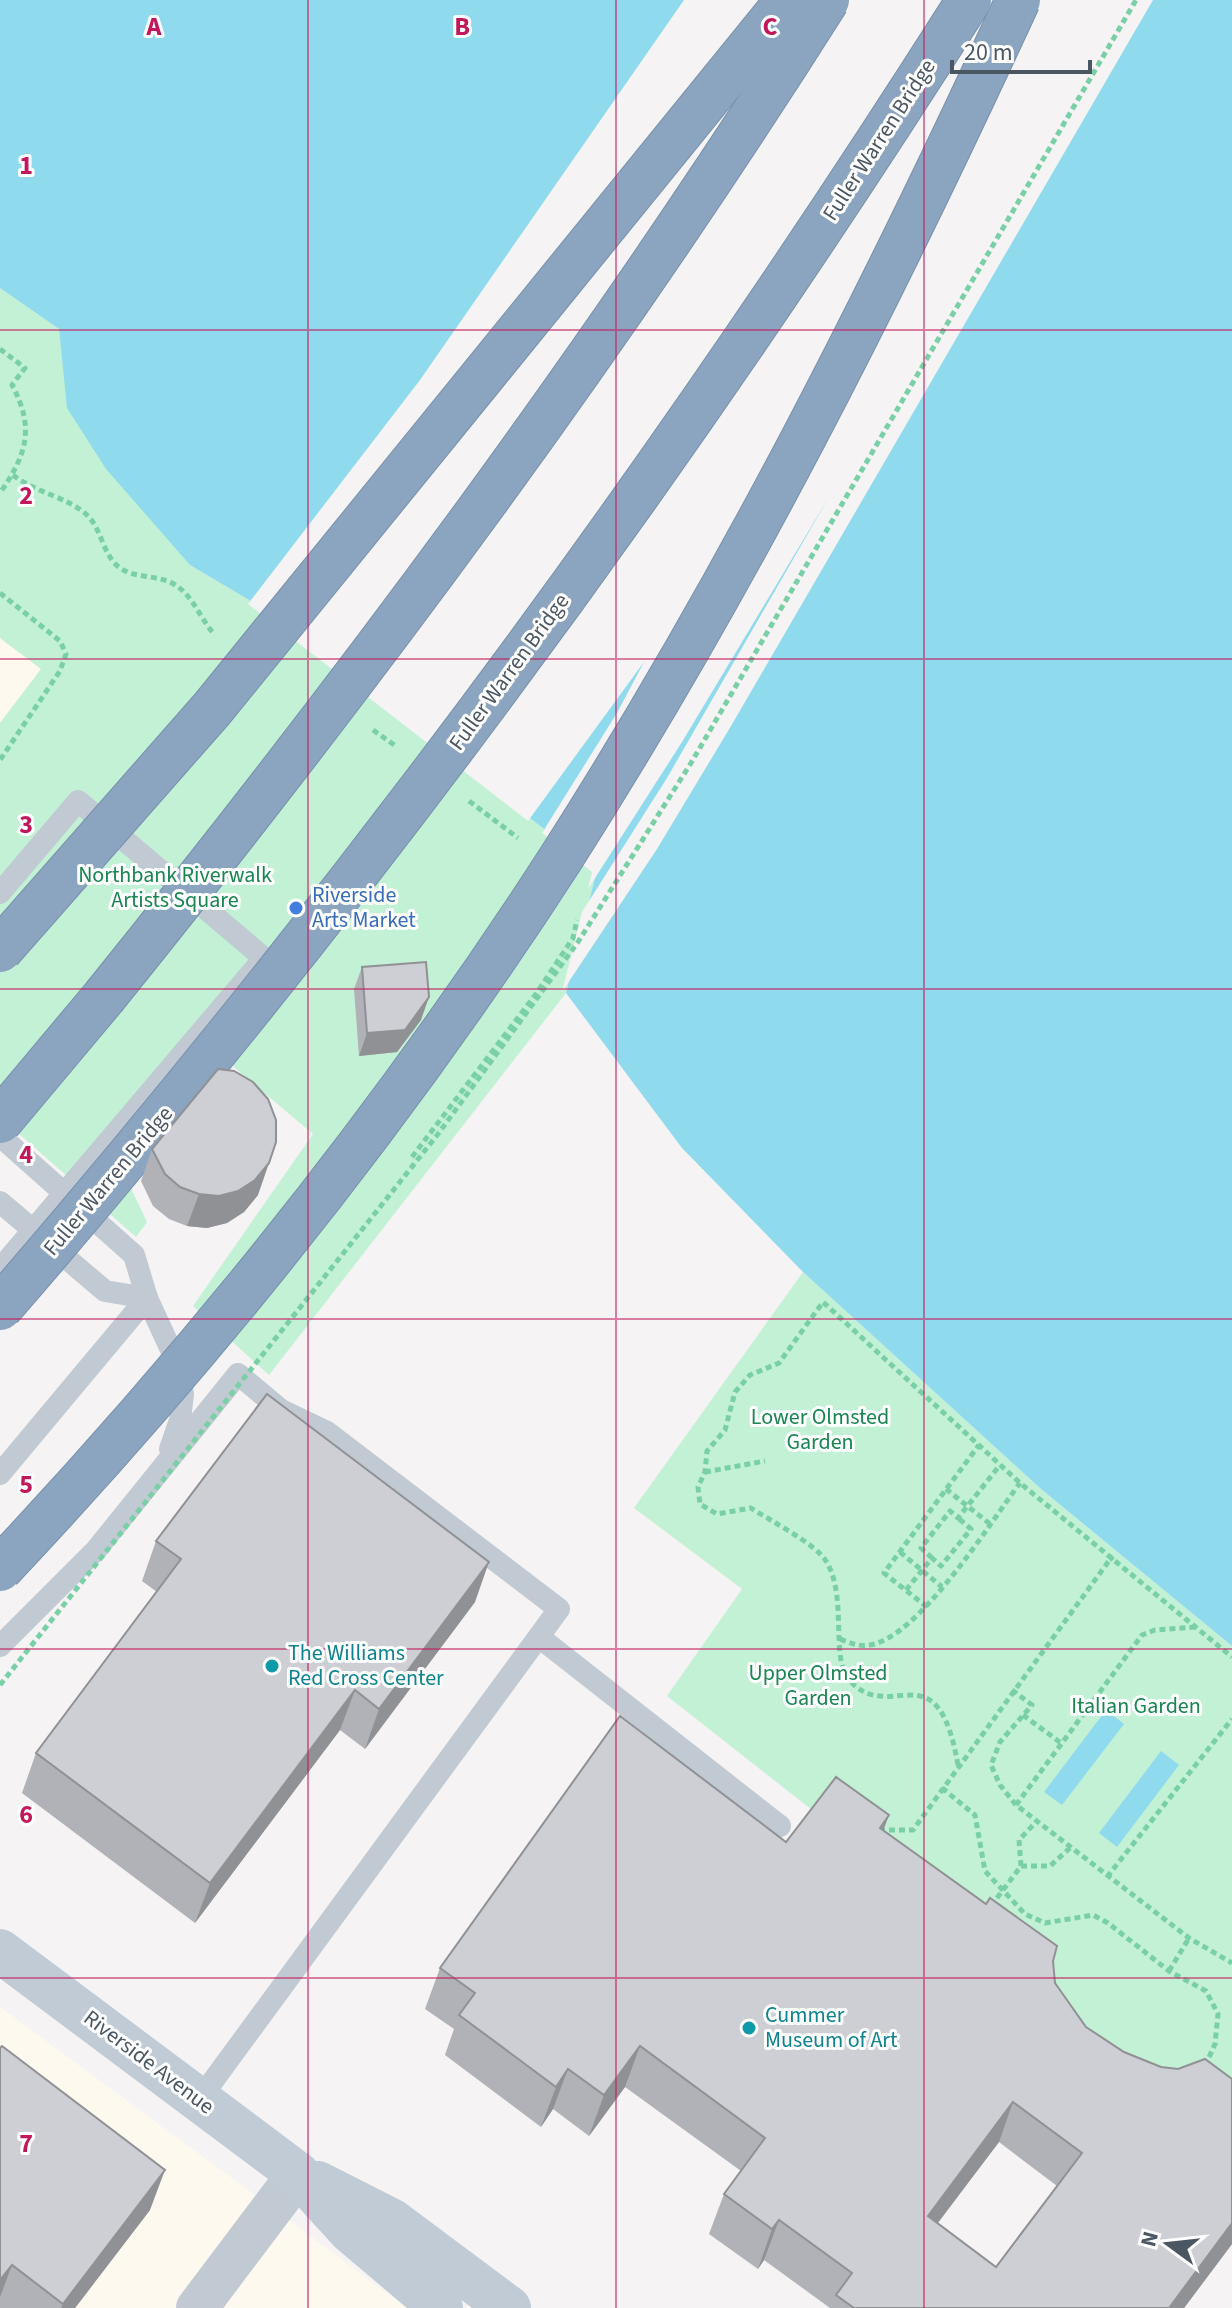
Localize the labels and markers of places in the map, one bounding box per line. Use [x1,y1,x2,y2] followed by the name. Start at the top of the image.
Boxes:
[312,879,416,936] place label: Riverside Arts Market
[287,899,305,917] marker: Riverside Arts Market
[288,1637,444,1694] place label: The Williams Red Cross Center
[263,1657,281,1675] marker: The Williams Red Cross Center
[765,1999,898,2056] place label: Cummer Museum of Art
[740,2019,758,2037] marker: Cummer Museum of Art

